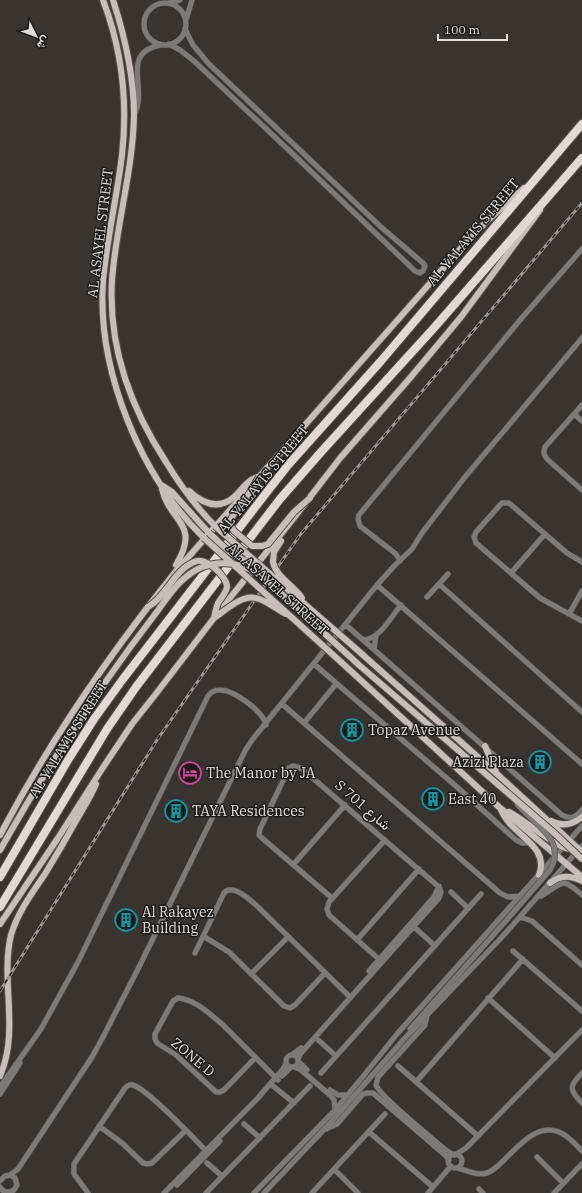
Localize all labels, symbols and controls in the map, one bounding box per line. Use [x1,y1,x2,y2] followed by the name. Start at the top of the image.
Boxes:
[16,16,56,56] north arrow
[438,16,507,42] scale bar
[444,22,480,37] text: 100 m
[34,33,53,52] text: ش
[83,167,117,299] street label: AL ASAYEL STREET
[423,174,523,290] street label: AL YALAYIS STREET
[214,421,312,537] street label: AL YALAYIS STREET
[223,539,333,639] street label: AL ASAYEL STREET
[25,677,111,801] street label: AL YALAYIS STREET
[339,717,365,743] building icon: Topaz Avenue
[368,721,460,739] place label: Topaz Avenue
[527,749,553,775] building icon: Azizi Plaza
[453,753,524,771] place label: Azizi Plaza
[177,760,203,786] hotel icon: The Manor by JA
[206,764,316,782] place label: The Manor by JA
[330,776,395,836] street label: S 701 شارع
[420,786,446,812] building icon: East 40
[448,790,496,808] place label: East 40
[163,798,189,824] building icon: TAYA Residences
[192,802,305,820] place label: TAYA Residences
[142,903,214,937] place label: Al Rakayez Building
[113,907,139,933] building icon: Al Rakayez Building
[167,1033,219,1081] street label: ZONE D

